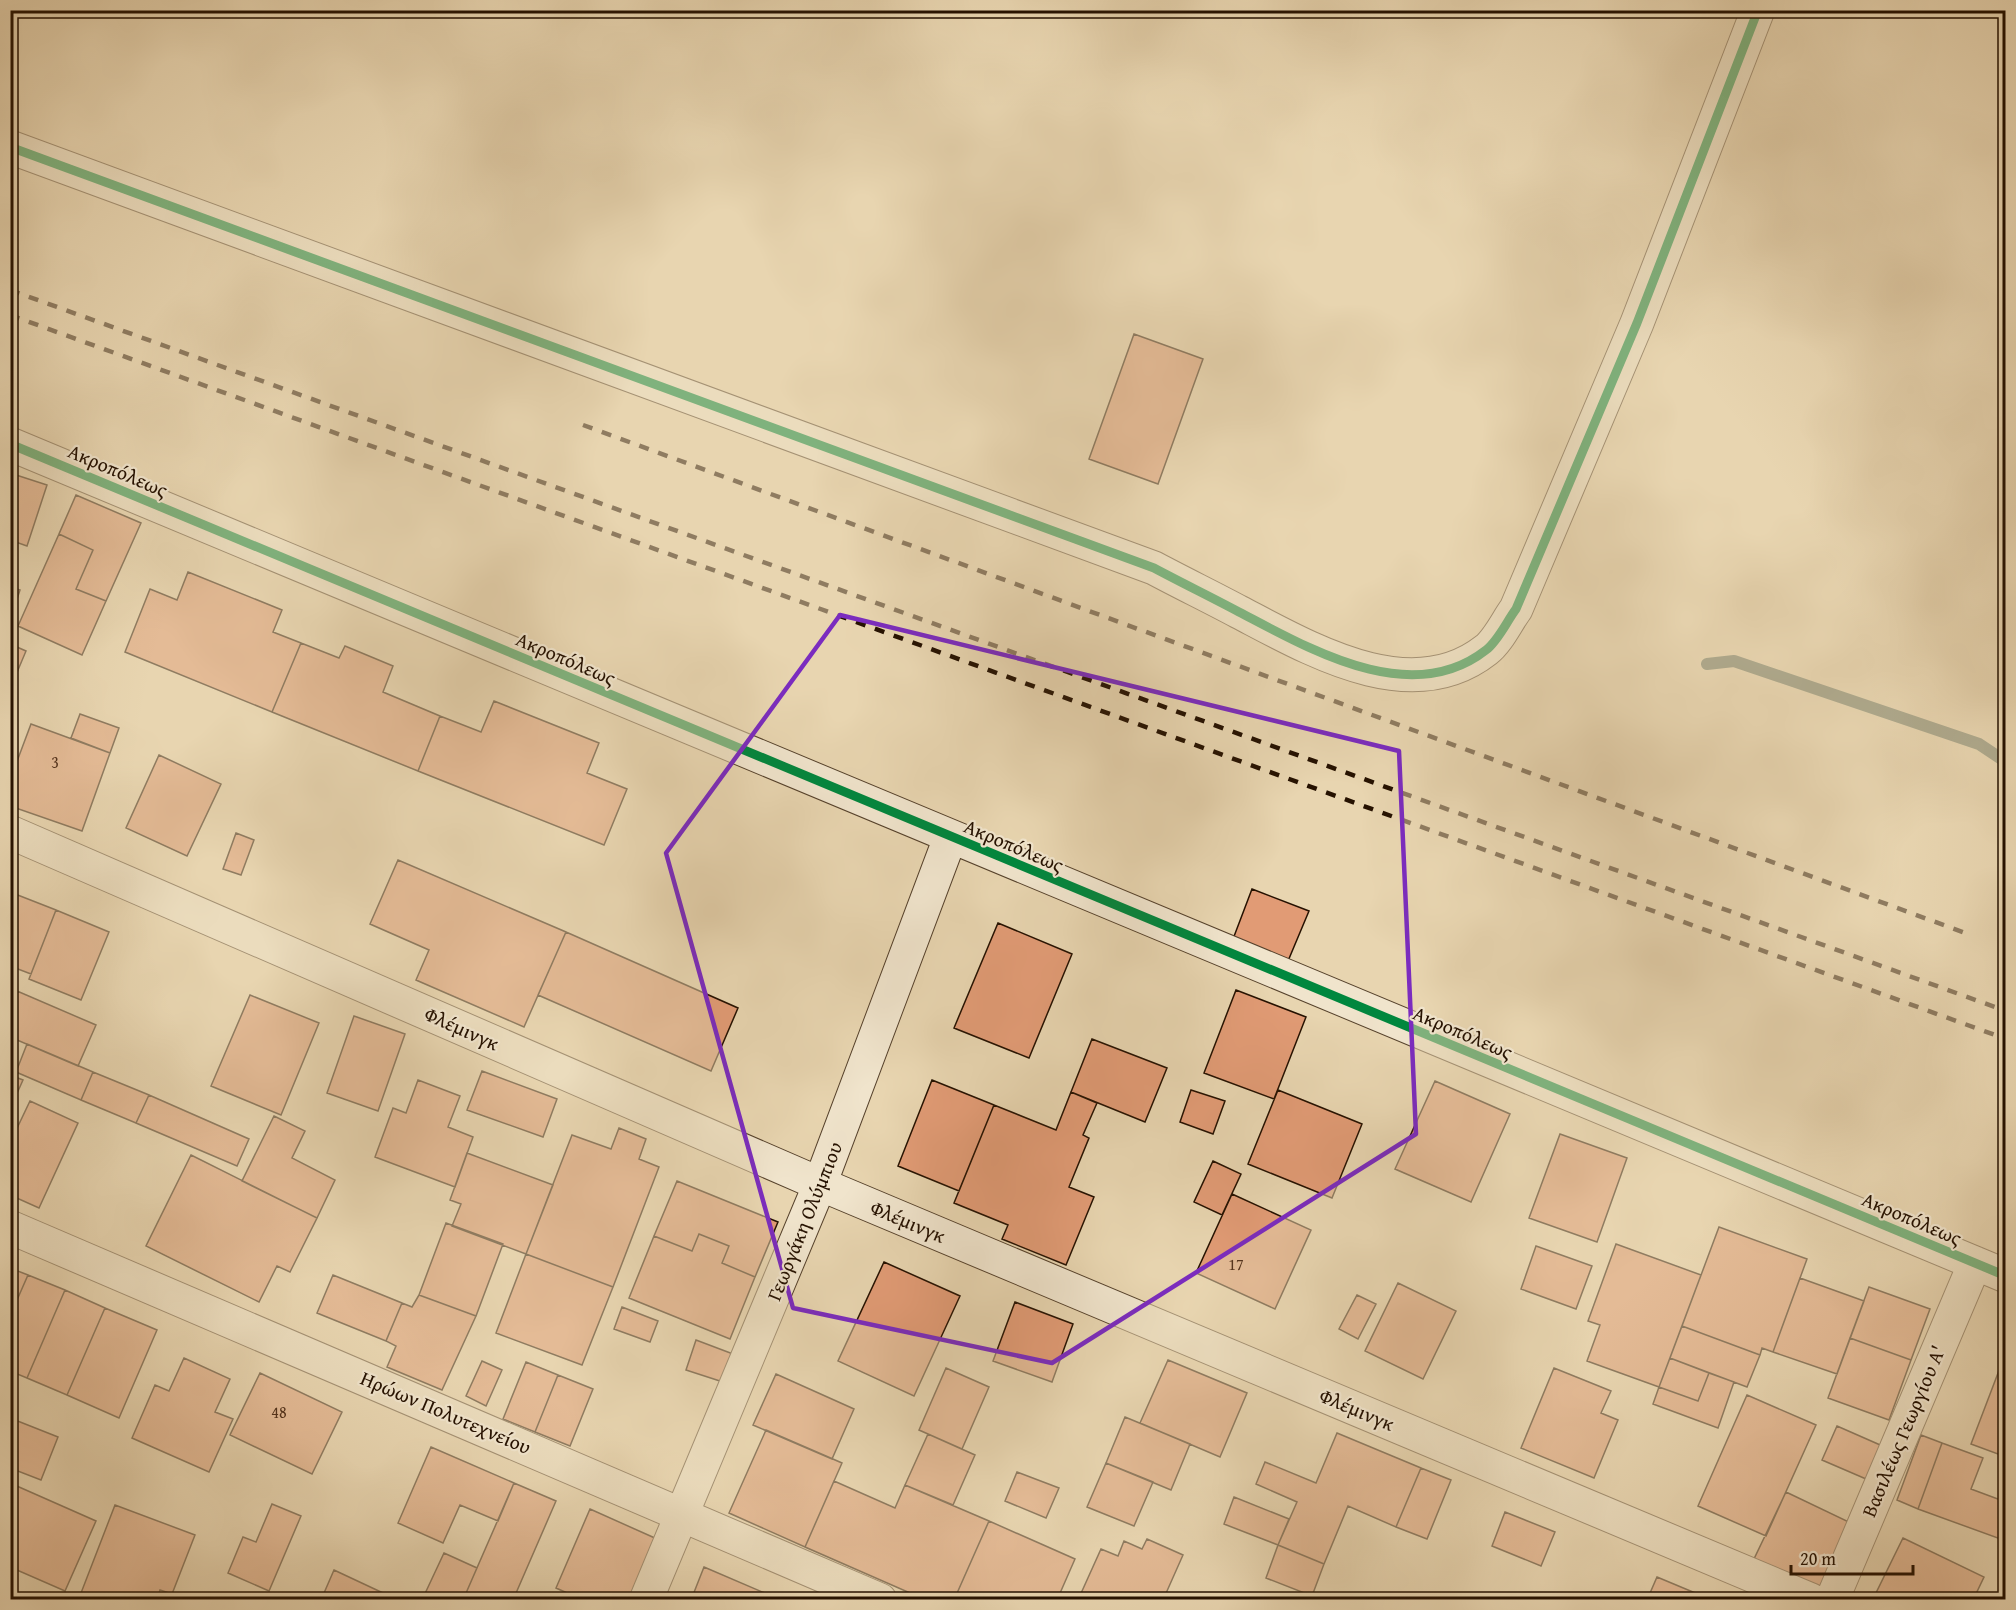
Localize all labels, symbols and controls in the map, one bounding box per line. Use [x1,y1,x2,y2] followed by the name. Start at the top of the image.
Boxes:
[64,436,173,504] street label: Ακροπόλεως
[512,624,621,692] street label: Ακροπόλεως
[51,750,59,774] house number: 3
[960,811,1069,879] street label: Ακροπόλεως
[1409,998,1518,1066] street label: Ακροπόλεως
[420,999,505,1058] street label: Φλέμινγκ
[759,1137,849,1305] street label: Γεωργάκη Ολύμπιου
[1858,1184,1967,1252] street label: Ακροπόλεως
[866,1192,951,1250] street label: Φλέμινγκ
[1228,1252,1244,1276] house number: 17
[1854,1341,1952,1521] street label: Βασιλέως Γεωργίου Α'
[356,1363,536,1461] street label: Ηρώων Πολυτεχνείου
[1315,1380,1400,1438] street label: Φλέμινγκ
[271,1400,287,1424] house number: 48
[1791,1538,1912,1576] scale bar
[1800,1545,1836,1572] text: 20 m

